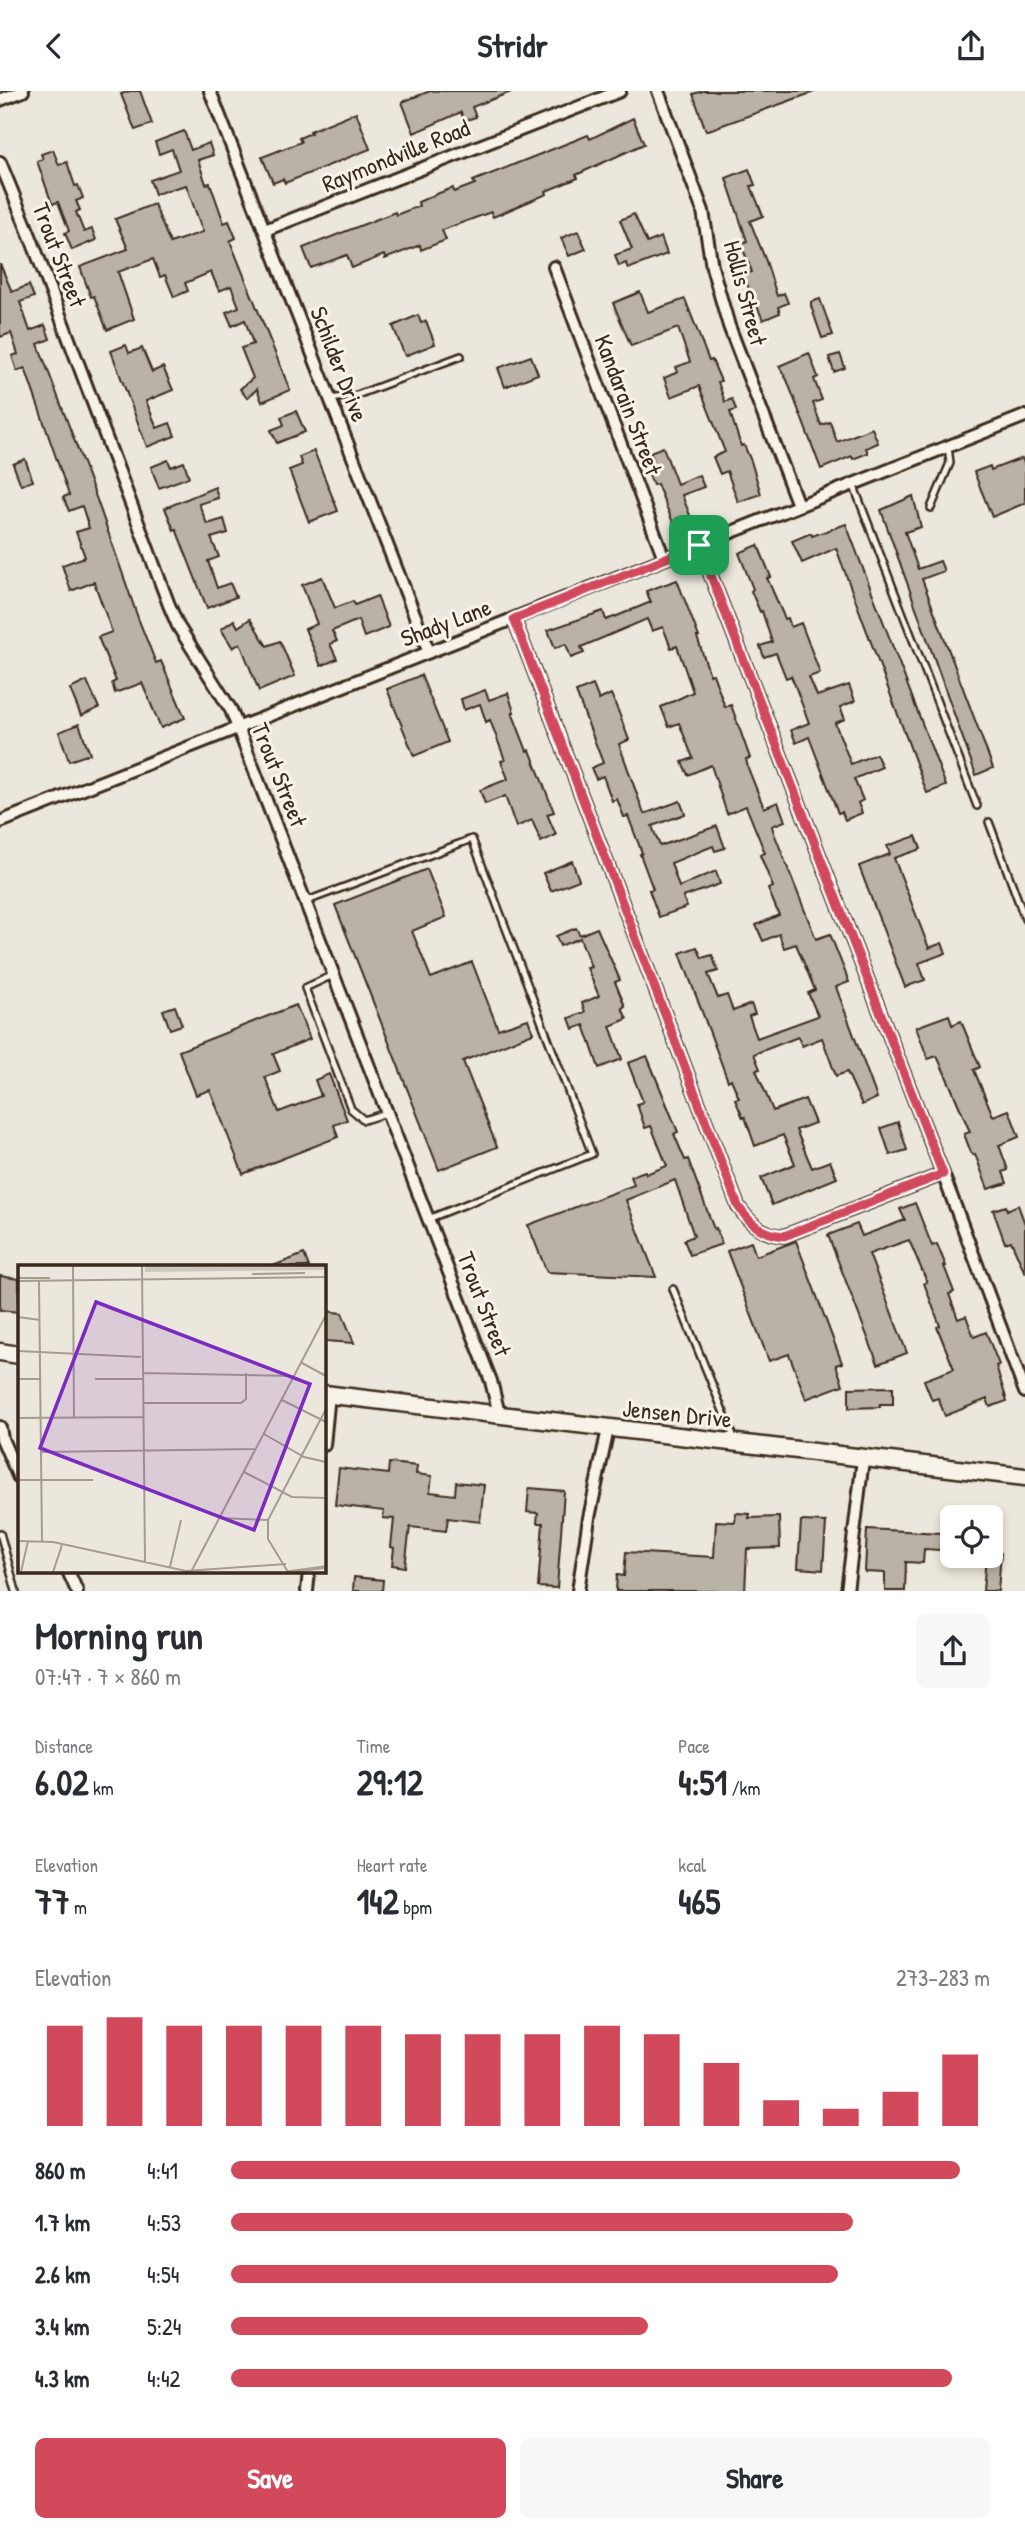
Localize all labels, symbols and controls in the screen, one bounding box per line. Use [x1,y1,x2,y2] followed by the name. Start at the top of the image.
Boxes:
[478,24,547,67] text: Stridr
[35,27,73,65] icon: back
[952,27,990,65] icon: share
[317,111,474,199] street label: Raymondville Road
[25,198,95,312] street label: Trout Street
[717,237,775,349] street label: Hollis Street
[303,301,377,426] street label: Schilder Drive
[588,330,671,480] street label: Kandarain Street
[669,515,729,575] pin
[680,526,718,564] icon: arrive
[396,590,496,654] street label: Shady Lane
[245,718,316,832] street label: Trout Street
[450,1247,520,1361] street label: Trout Street
[18,1265,326,1573] inset map
[621,1391,734,1435] street label: Jensen Drive
[940,1505,1003,1568] map controls
[940,1505,1003,1568] button: locate
[35,1609,203,1661] text: Morning run
[916,1614,990,1688] button: share
[35,1661,181,1692] text: 07:47 · 7 × 860 m
[35,1733,93,1759] text: Distance
[357,1733,390,1759] text: Time
[678,1733,710,1759] text: Pace
[35,1759,89,1806] text: 6.02
[357,1759,423,1806] text: 29:12
[678,1759,727,1806] text: 4:51
[89,1775,114,1801] text: km
[727,1775,760,1801] text: /km
[35,1852,98,1878] text: Elevation
[357,1852,428,1878] text: Heart rate
[678,1852,706,1878] text: kcal
[35,1878,70,1925] text: 77
[357,1878,399,1925] text: 142
[678,1878,720,1925] text: 465
[70,1894,87,1920] text: m
[399,1894,432,1920] text: bpm
[35,1962,111,1993] text: Elevation
[896,1962,990,1993] text: 273–283 m
[35,2155,85,2186] text: 860 m
[147,2155,178,2186] text: 4:41
[35,2207,90,2238] text: 1.7 km
[147,2207,181,2238] text: 4:53
[35,2259,90,2290] text: 2.6 km
[147,2259,179,2290] text: 4:54
[35,2311,89,2342] text: 3.4 km
[147,2311,181,2342] text: 5:24
[35,2363,89,2394] text: 4.3 km
[147,2363,180,2394] text: 4:42
[35,2438,506,2518] button: Save
[520,2438,990,2518] button: Share

